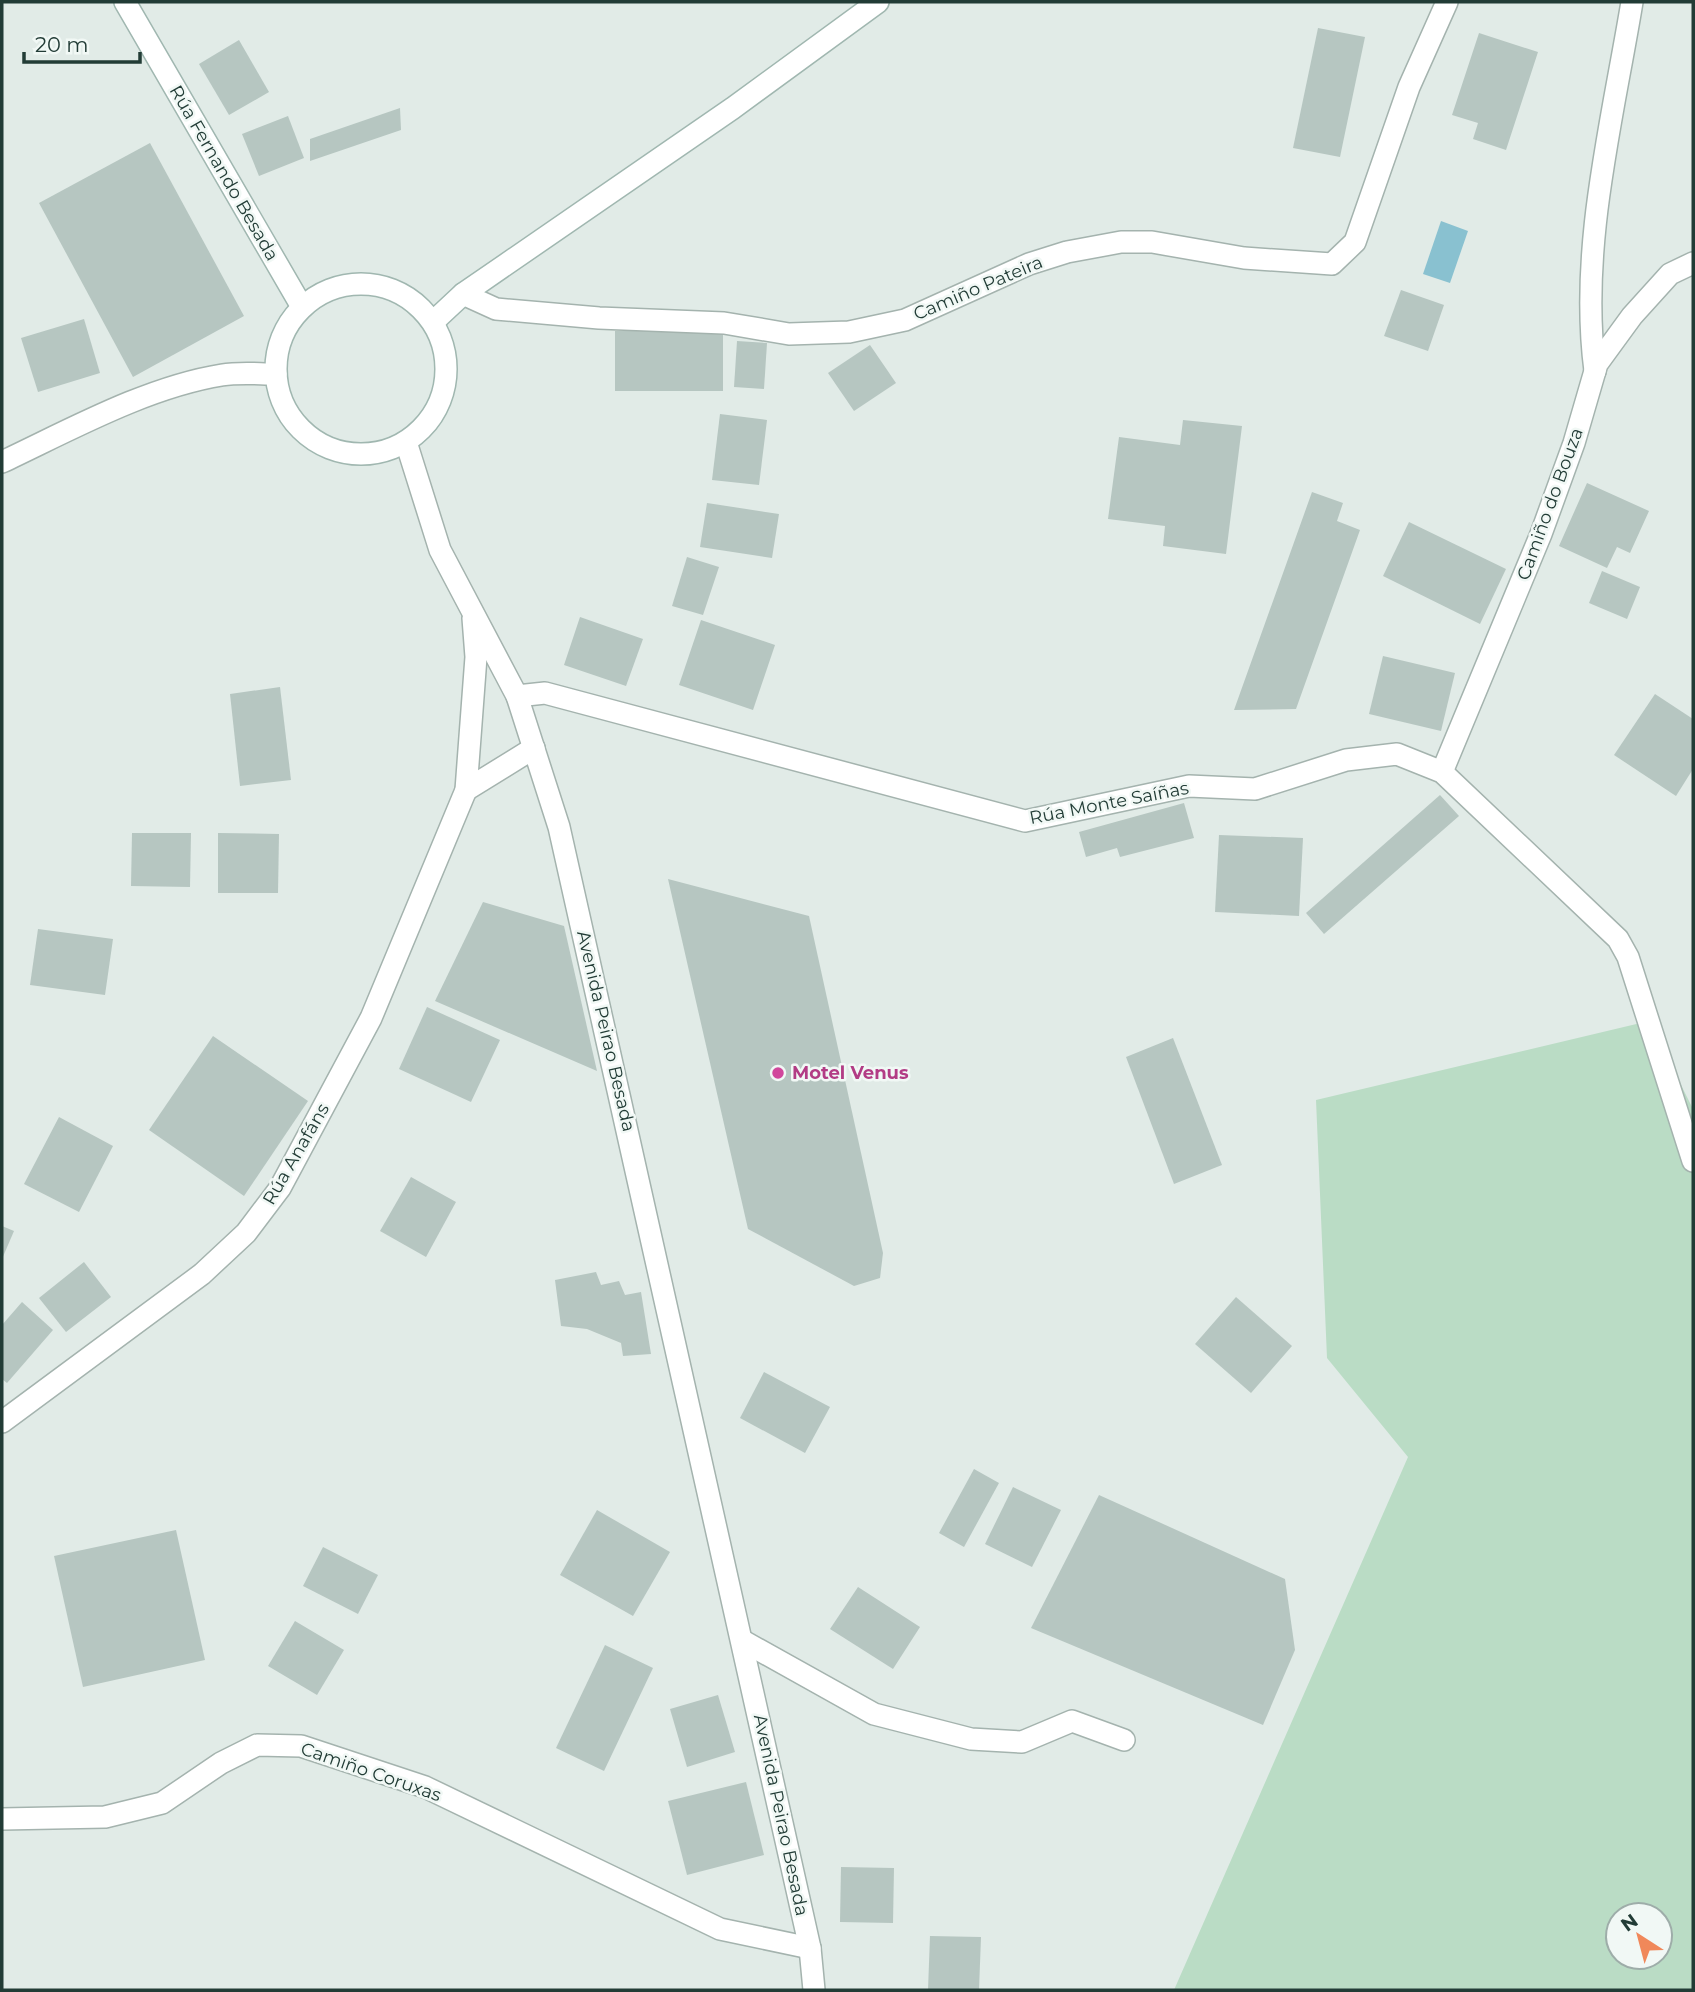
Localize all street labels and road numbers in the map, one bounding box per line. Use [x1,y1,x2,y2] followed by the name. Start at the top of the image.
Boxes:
[165,81,283,265] street label: Rúa Fernando Besada
[910,251,1046,325] street label: Camiño Pateira
[1512,425,1588,583] street label: Camiño do Bouza
[1028,777,1191,829] street label: Rúa Monte Saíñas
[572,928,640,1134] street label: Avenida Peirao Besada
[258,1099,334,1209] street label: Rúa Anafáns
[749,1712,813,1918] street label: Avenida Peirao Besada
[298,1738,444,1806] street label: Camiño Coruxas

